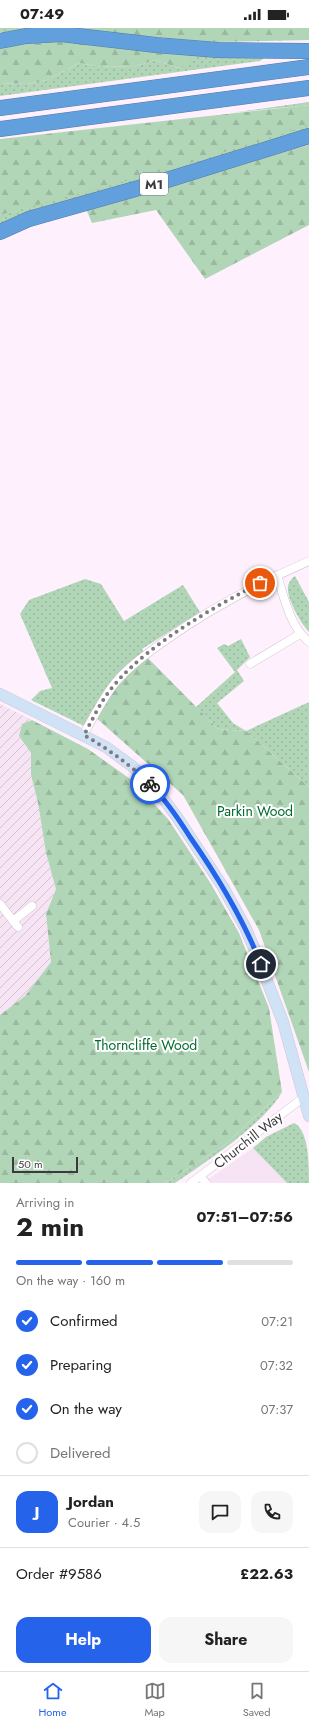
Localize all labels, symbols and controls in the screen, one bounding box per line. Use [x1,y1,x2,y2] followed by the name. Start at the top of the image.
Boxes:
[20,3,64,25] text: 07:49
[140,173,168,195] road number: M1
[243,566,277,600] pin
[249,572,271,594] icon: bag
[130,764,170,804] courier
[139,773,161,795] icon: bike
[217,801,293,821] park label: Parkin Wood
[244,947,278,981] pin
[250,953,272,975] icon: home
[95,1035,197,1055] park label: Thorncliffe Wood
[209,1106,287,1173] street label: Churchill Way
[12,1155,78,1174] scale bar
[18,1156,43,1172] text: 50 m
[16,1193,74,1212] text: Arriving in
[197,1206,293,1228] text: 07:51–07:56
[16,1208,84,1246] text: 2 min
[16,1271,125,1290] text: On the way · 160 m
[16,1310,38,1332] icon: check
[50,1310,118,1332] text: Confirmed
[261,1312,293,1331] text: 07:21
[16,1354,38,1376] icon: check
[50,1354,112,1376] text: Preparing
[260,1356,293,1375] text: 07:32
[16,1398,38,1420] icon: check
[50,1398,122,1420] text: On the way
[261,1400,293,1419] text: 07:37
[50,1442,111,1464] text: Delivered
[68,1491,114,1513] text: Jordan
[199,1491,241,1533] button: chat
[251,1491,293,1533] button: phone
[35,1501,39,1523] text: J
[68,1513,140,1532] text: Courier · 4.5
[16,1563,102,1585] text: Order #9586
[240,1563,293,1585] text: £22.63
[16,1617,151,1663] button: Help
[159,1617,293,1663] button: Share
[39,1680,67,1720] tab: Home
[144,1680,166,1720] tab: Map
[243,1680,271,1720] tab: Saved

